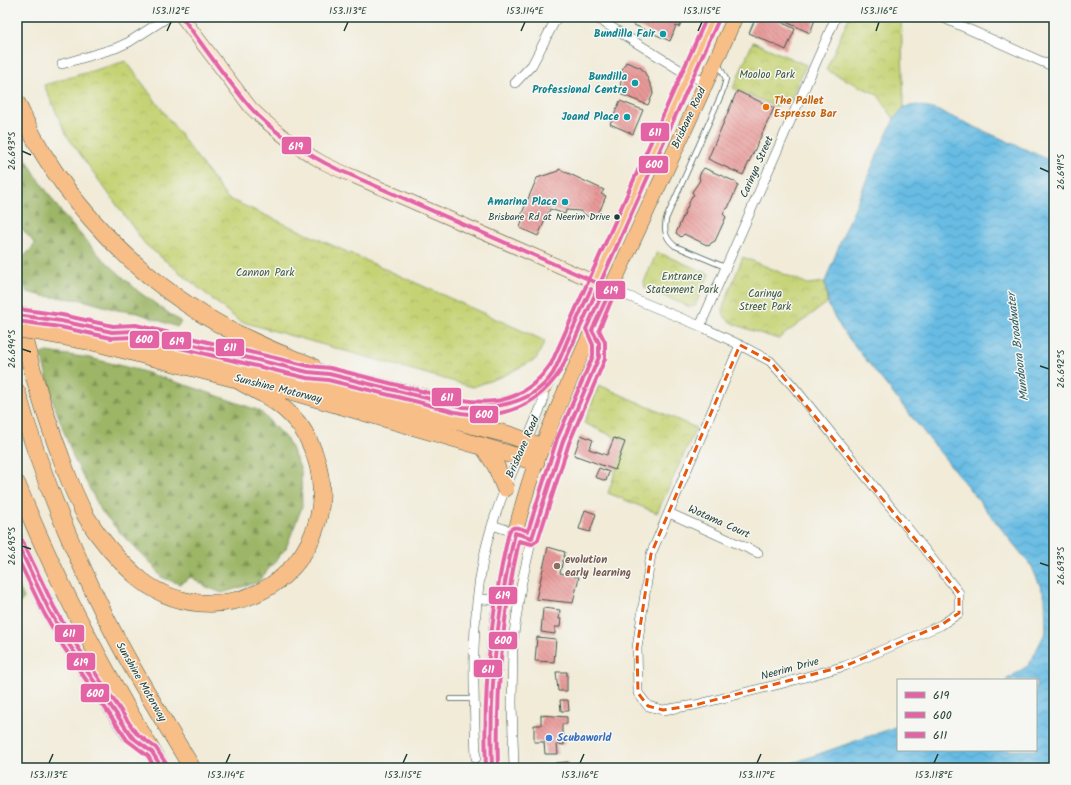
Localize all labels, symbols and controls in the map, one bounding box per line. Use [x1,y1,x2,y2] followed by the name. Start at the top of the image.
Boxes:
[152,3,191,19] text: 153.112°E
[329,3,368,19] text: 153.113°E
[506,3,545,19] text: 153.114°E
[683,3,722,19] text: 153.115°E
[860,3,899,19] text: 153.116°E
[594,25,656,43] place label: Bundilla Fair
[658,29,668,39] marker: Bundilla Fair
[739,66,796,84] park label: Mooloo Park
[532,68,628,99] place label: Bundilla Professional Centre
[630,78,640,88] marker: Bundilla Professional Centre
[667,84,711,152] street label: Brisbane Road
[774,92,837,123] place label: The Pallet Espresso Bar
[761,102,771,112] marker: The Pallet Espresso Bar
[561,108,620,126] place label: Joand Place
[622,112,632,122] marker: Joand Place
[640,122,670,142] line badge: 611
[649,124,662,142] text: 611
[4,131,20,170] text: 26.693°S
[735,132,779,201] street label: Carinya Street
[281,136,312,155] line badge: 619
[289,138,304,156] text: 619
[1053,153,1069,190] text: 26.691°S
[638,155,669,174] line badge: 600
[645,156,663,174] text: 600
[487,193,558,211] place label: Amarina Place
[560,197,570,207] marker: Amarina Place
[488,209,610,225] place label: Brisbane Rd at Neerim Drive
[612,212,622,222] marker: Brisbane Rd at Neerim Drive
[236,264,295,282] park label: Cannon Park
[646,268,719,299] park label: Entrance Statement Park
[595,280,626,300] line badge: 619
[604,282,619,300] text: 619
[739,285,792,316] park label: Carinya Street Park
[1002,289,1034,402] water label: Mundoora Broadwater
[4,329,20,368] text: 26.694°S
[129,330,160,349] line badge: 600
[135,331,153,349] text: 600
[161,331,192,350] line badge: 619
[170,333,185,351] text: 619
[215,338,245,357] line badge: 611
[224,339,237,357] text: 611
[1053,349,1069,388] text: 26.692°S
[232,369,325,409] street label: Sunshine Motorway
[431,387,462,407] line badge: 611
[441,389,454,407] text: 611
[469,405,499,424] line badge: 600
[475,406,493,424] text: 600
[501,413,545,481] street label: Brisbane Road
[685,500,754,544] street label: Wotama Court
[4,526,20,565] text: 26.695°S
[1053,546,1069,585] text: 26.693°S
[565,551,631,582] place label: evolution early learning
[552,561,562,571] marker: evolution early learning
[488,586,518,605] line badge: 619
[496,587,511,605] text: 619
[54,624,85,643] line badge: 611
[63,625,76,643] text: 611
[488,631,518,650] line badge: 600
[494,632,512,650] text: 600
[111,639,172,726] street label: Sunshine Motorway
[66,652,96,671] line badge: 619
[759,653,821,685] street label: Neerim Drive
[74,654,89,672] text: 619
[473,659,503,678] line badge: 611
[482,661,495,679] text: 611
[897,679,1037,751] legend
[80,683,110,703] line badge: 600
[86,685,104,703] text: 600
[933,686,949,705] text: 619
[933,706,952,725] text: 600
[933,726,947,745] text: 611
[557,729,612,747] place label: Scubaworld
[544,733,554,743] marker: Scubaworld
[30,767,69,783] text: 153.113°E
[207,767,246,783] text: 153.114°E
[384,767,423,783] text: 153.115°E
[561,767,600,783] text: 153.116°E
[739,767,777,783] text: 153.117°E
[915,767,954,783] text: 153.118°E

